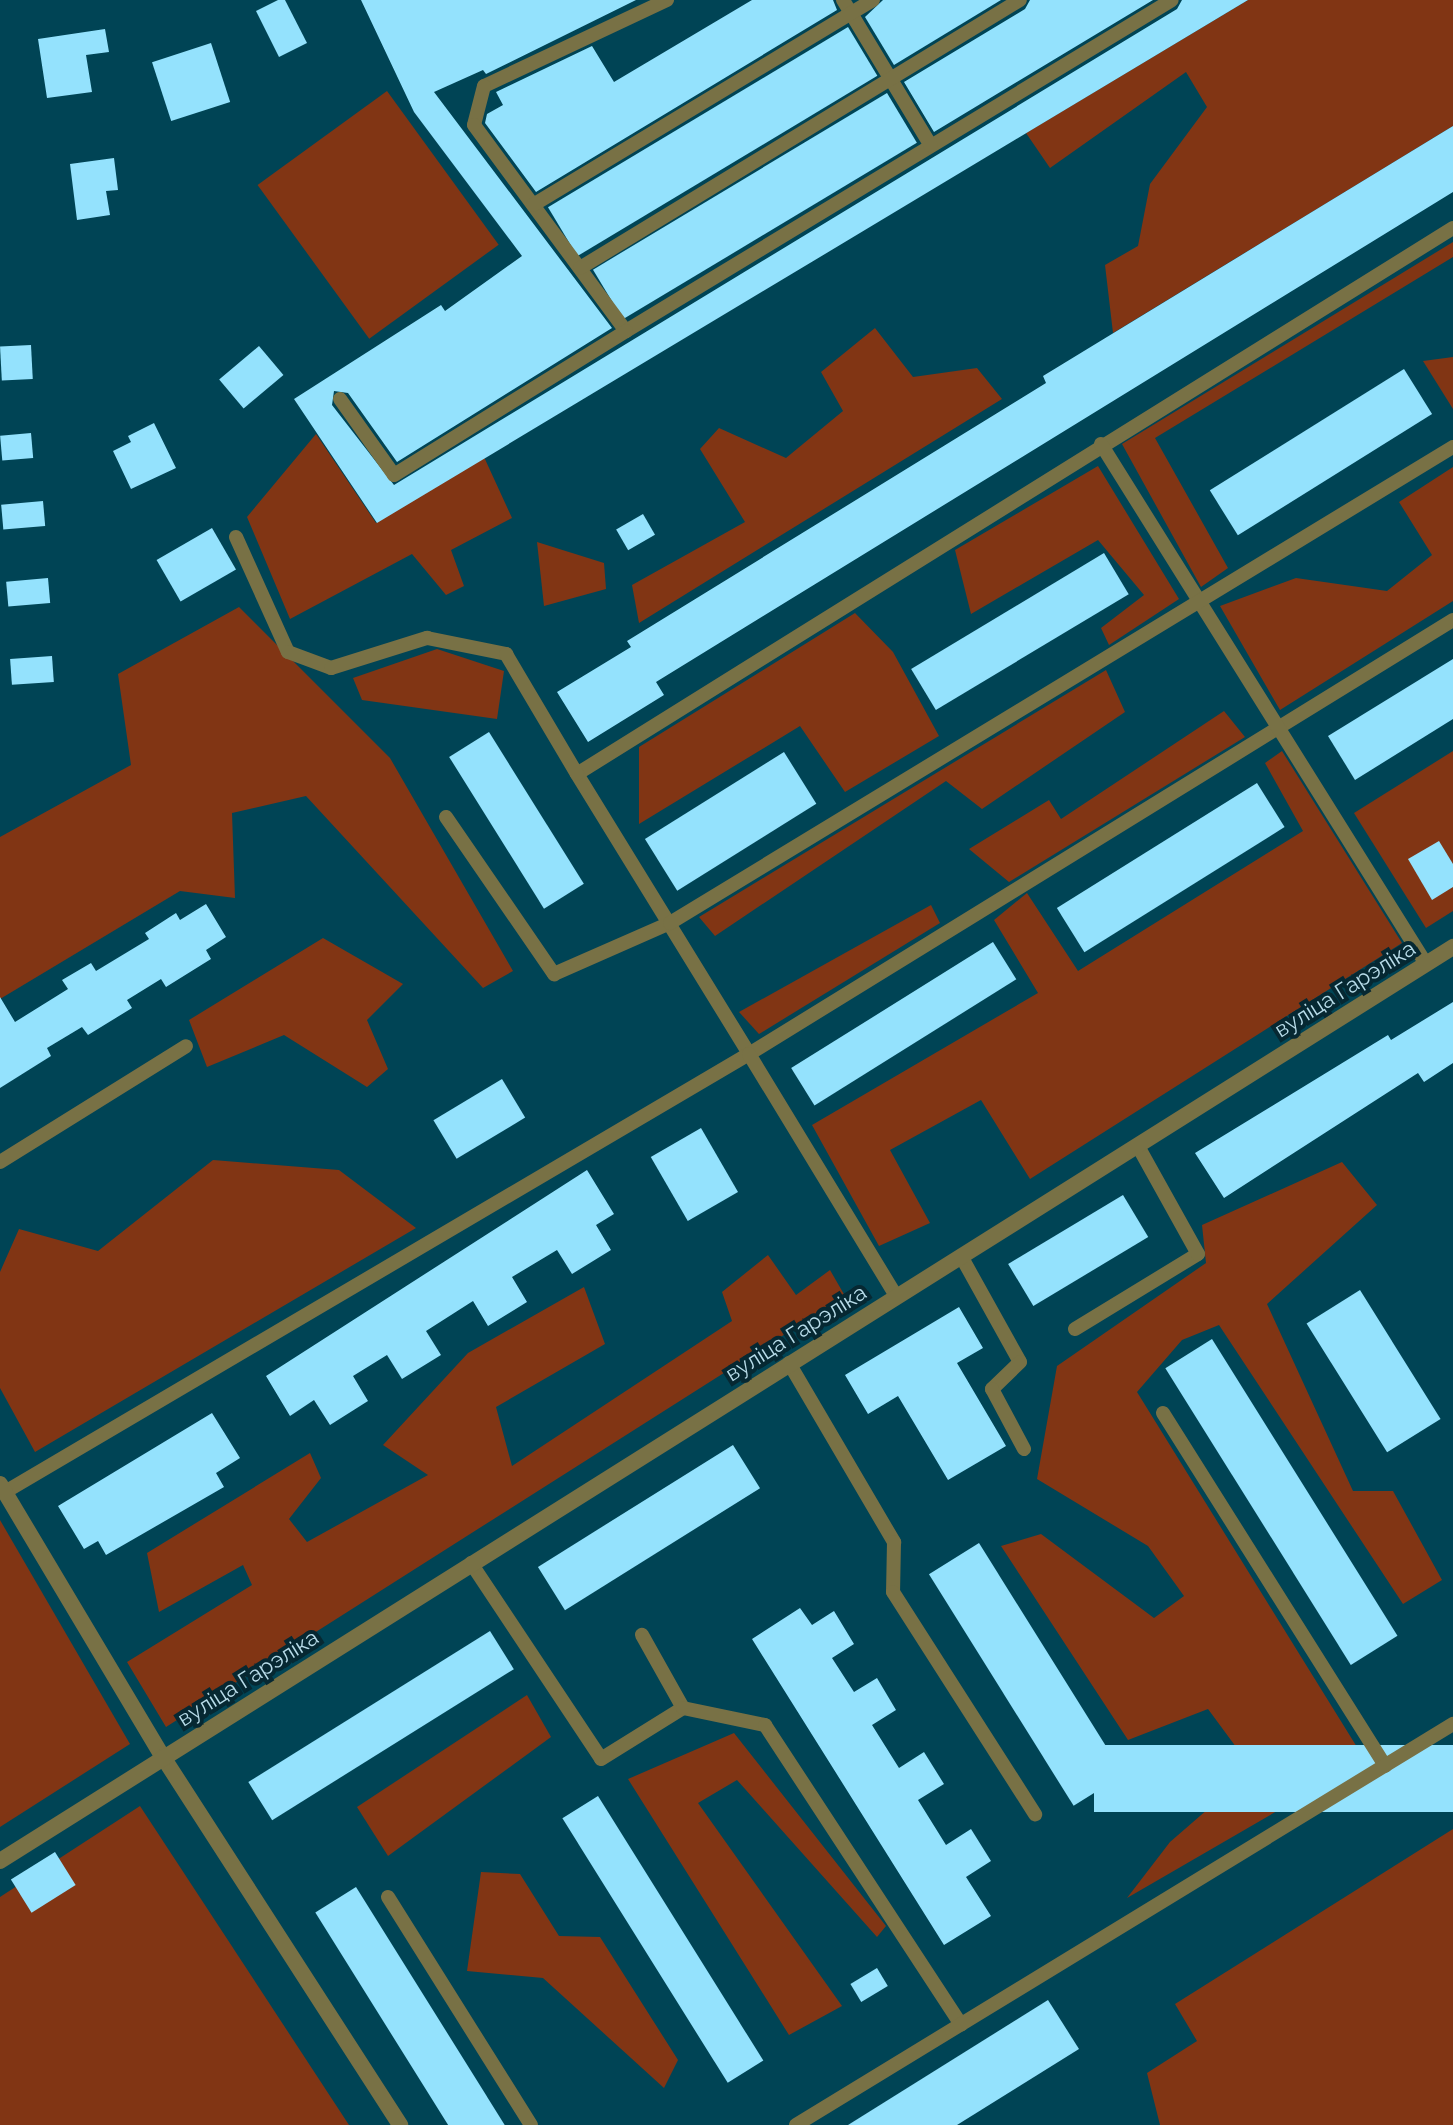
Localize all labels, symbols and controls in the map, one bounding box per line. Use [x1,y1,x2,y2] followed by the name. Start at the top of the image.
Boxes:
[1270,935,1420,1043] street label: вуліца Гарэліка
[721,1279,871,1387] street label: вуліца Гарэліка
[173,1624,323,1732] street label: вуліца Гарэліка

